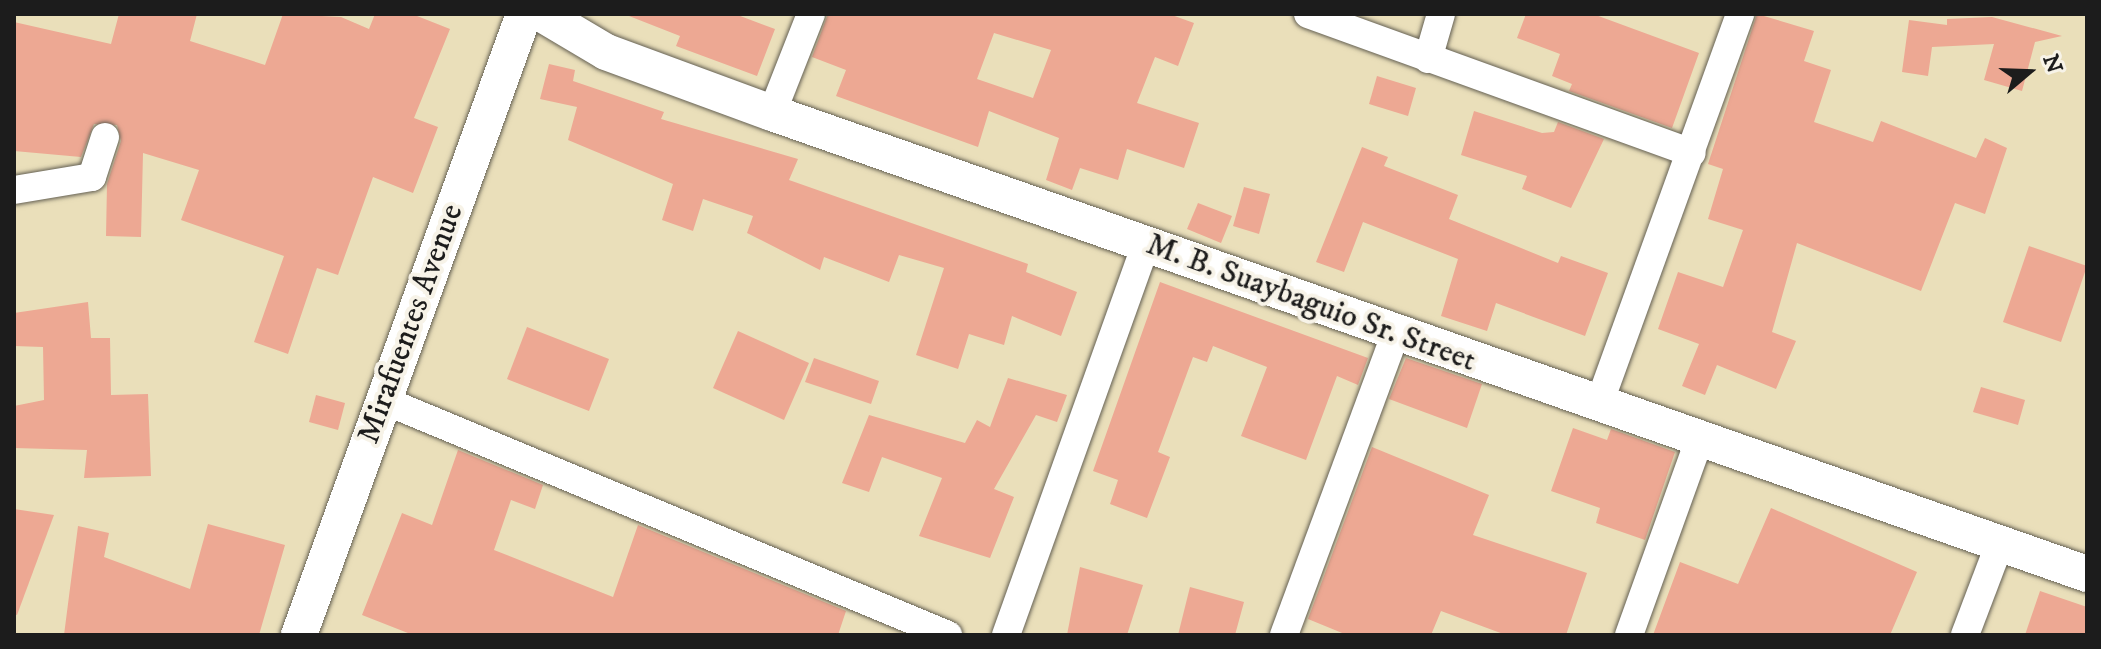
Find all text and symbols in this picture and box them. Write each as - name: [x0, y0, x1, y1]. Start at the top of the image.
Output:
- north arrow: [1989, 32, 2069, 112]
- text: N: [2036, 51, 2068, 77]
- street label: Mirafuentes Avenue: [350, 199, 472, 449]
- street label: M. B. Suaybaguio Sr. Street: [1141, 225, 1481, 381]

